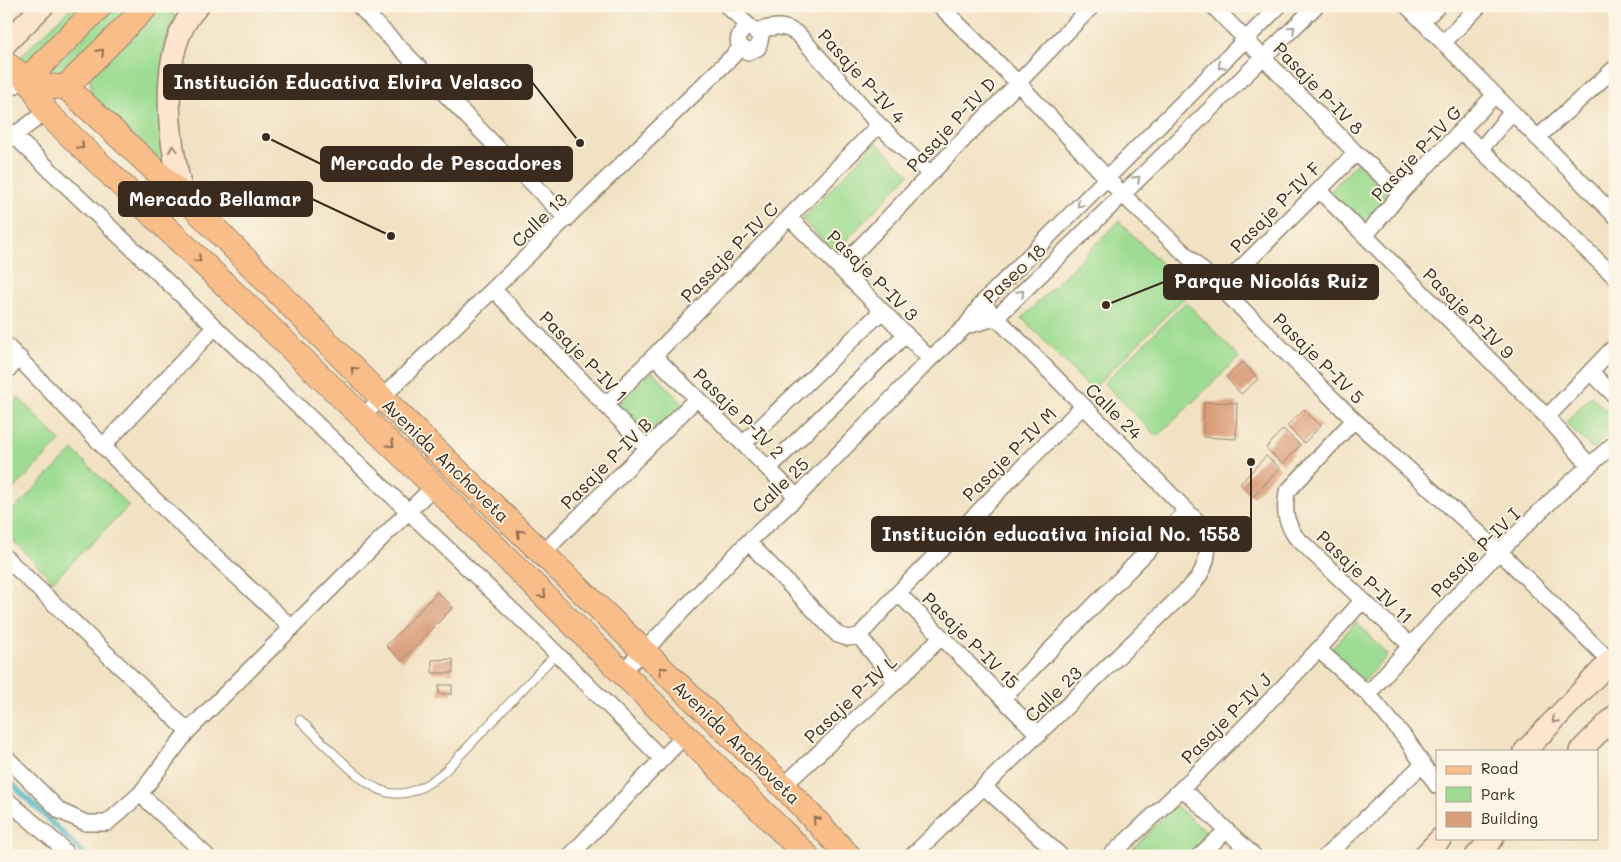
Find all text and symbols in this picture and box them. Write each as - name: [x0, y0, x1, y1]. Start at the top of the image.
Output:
- street label: Pasaje P-IV 4: [813, 24, 911, 129]
- one-way arrow: [1286, 26, 1295, 35]
- street label: Pasaje P-IV 8: [1269, 37, 1369, 140]
- one-way arrow: [95, 49, 104, 58]
- one-way arrow: [1217, 60, 1226, 69]
- callout: Institución Educativa Elvira Velasco: [164, 65, 532, 99]
- text: Institución Educativa Elvira Velasco: [174, 69, 522, 94]
- street label: Pasaje P-IV D: [901, 71, 1001, 177]
- street label: Pasaje P-IV G: [1366, 100, 1466, 206]
- one-way arrow: [75, 140, 84, 149]
- one-way arrow: [168, 145, 179, 153]
- callout: Mercado de Pescadores: [321, 147, 572, 181]
- text: Mercado de Pescadores: [330, 150, 562, 175]
- street label: Pasaje P-IV F: [1224, 156, 1326, 258]
- one-way arrow: [1131, 176, 1140, 185]
- callout: Mercado Bellamar: [119, 182, 312, 216]
- text: Mercado Bellamar: [129, 186, 301, 211]
- street label: Calle 13: [506, 188, 572, 252]
- street label: Passaje P-IV C: [675, 197, 783, 307]
- one-way arrow: [1076, 198, 1085, 207]
- street label: Pasaje P-IV 3: [822, 224, 924, 326]
- street label: Paseo 18: [977, 238, 1051, 308]
- one-way arrow: [192, 253, 201, 262]
- street label: Pasaje P-IV 9: [1418, 262, 1520, 364]
- callout: Parque Nicolás Ruiz: [1164, 265, 1378, 299]
- text: Parque Nicolás Ruiz: [1174, 268, 1368, 293]
- one-way arrow: [1016, 290, 1025, 299]
- street label: Pasaje P-IV 1: [535, 306, 633, 406]
- street label: Pasaje P-IV 5: [1268, 307, 1370, 409]
- street label: Pasaje P-IV 2: [688, 362, 790, 464]
- one-way arrow: [351, 367, 360, 376]
- street label: Calle 24: [1081, 378, 1148, 445]
- street label: Avenida Anchoveta: [377, 393, 515, 527]
- street label: Pasaje P-IV M: [957, 402, 1061, 506]
- street label: Pasaje P-IV B: [555, 412, 657, 514]
- one-way arrow: [385, 438, 394, 447]
- street label: Calle 25: [746, 452, 814, 518]
- street label: Pasaje P-IV I: [1425, 502, 1525, 602]
- callout: Institución educativa inicial No. 1558: [872, 517, 1251, 551]
- text: Institución educativa inicial No. 1558: [882, 521, 1240, 546]
- street label: Pasaje P-IV 11: [1312, 525, 1418, 629]
- one-way arrow: [517, 529, 526, 538]
- street label: Pasaje P-IV 15: [917, 586, 1025, 694]
- one-way arrow: [538, 590, 547, 599]
- street label: Pasaje P-IV L: [799, 649, 902, 748]
- street label: Calle 23: [1019, 661, 1087, 727]
- one-way arrow: [659, 666, 668, 675]
- street label: Pasaje P-IV J: [1176, 667, 1277, 768]
- street label: Avenida Anchoveta: [668, 675, 806, 809]
- one-way arrow: [1552, 714, 1561, 723]
- legend: [1436, 750, 1598, 840]
- text: Road: [1481, 758, 1518, 778]
- text: Park: [1481, 784, 1515, 804]
- text: Building: [1481, 808, 1538, 828]
- one-way arrow: [813, 817, 822, 826]

